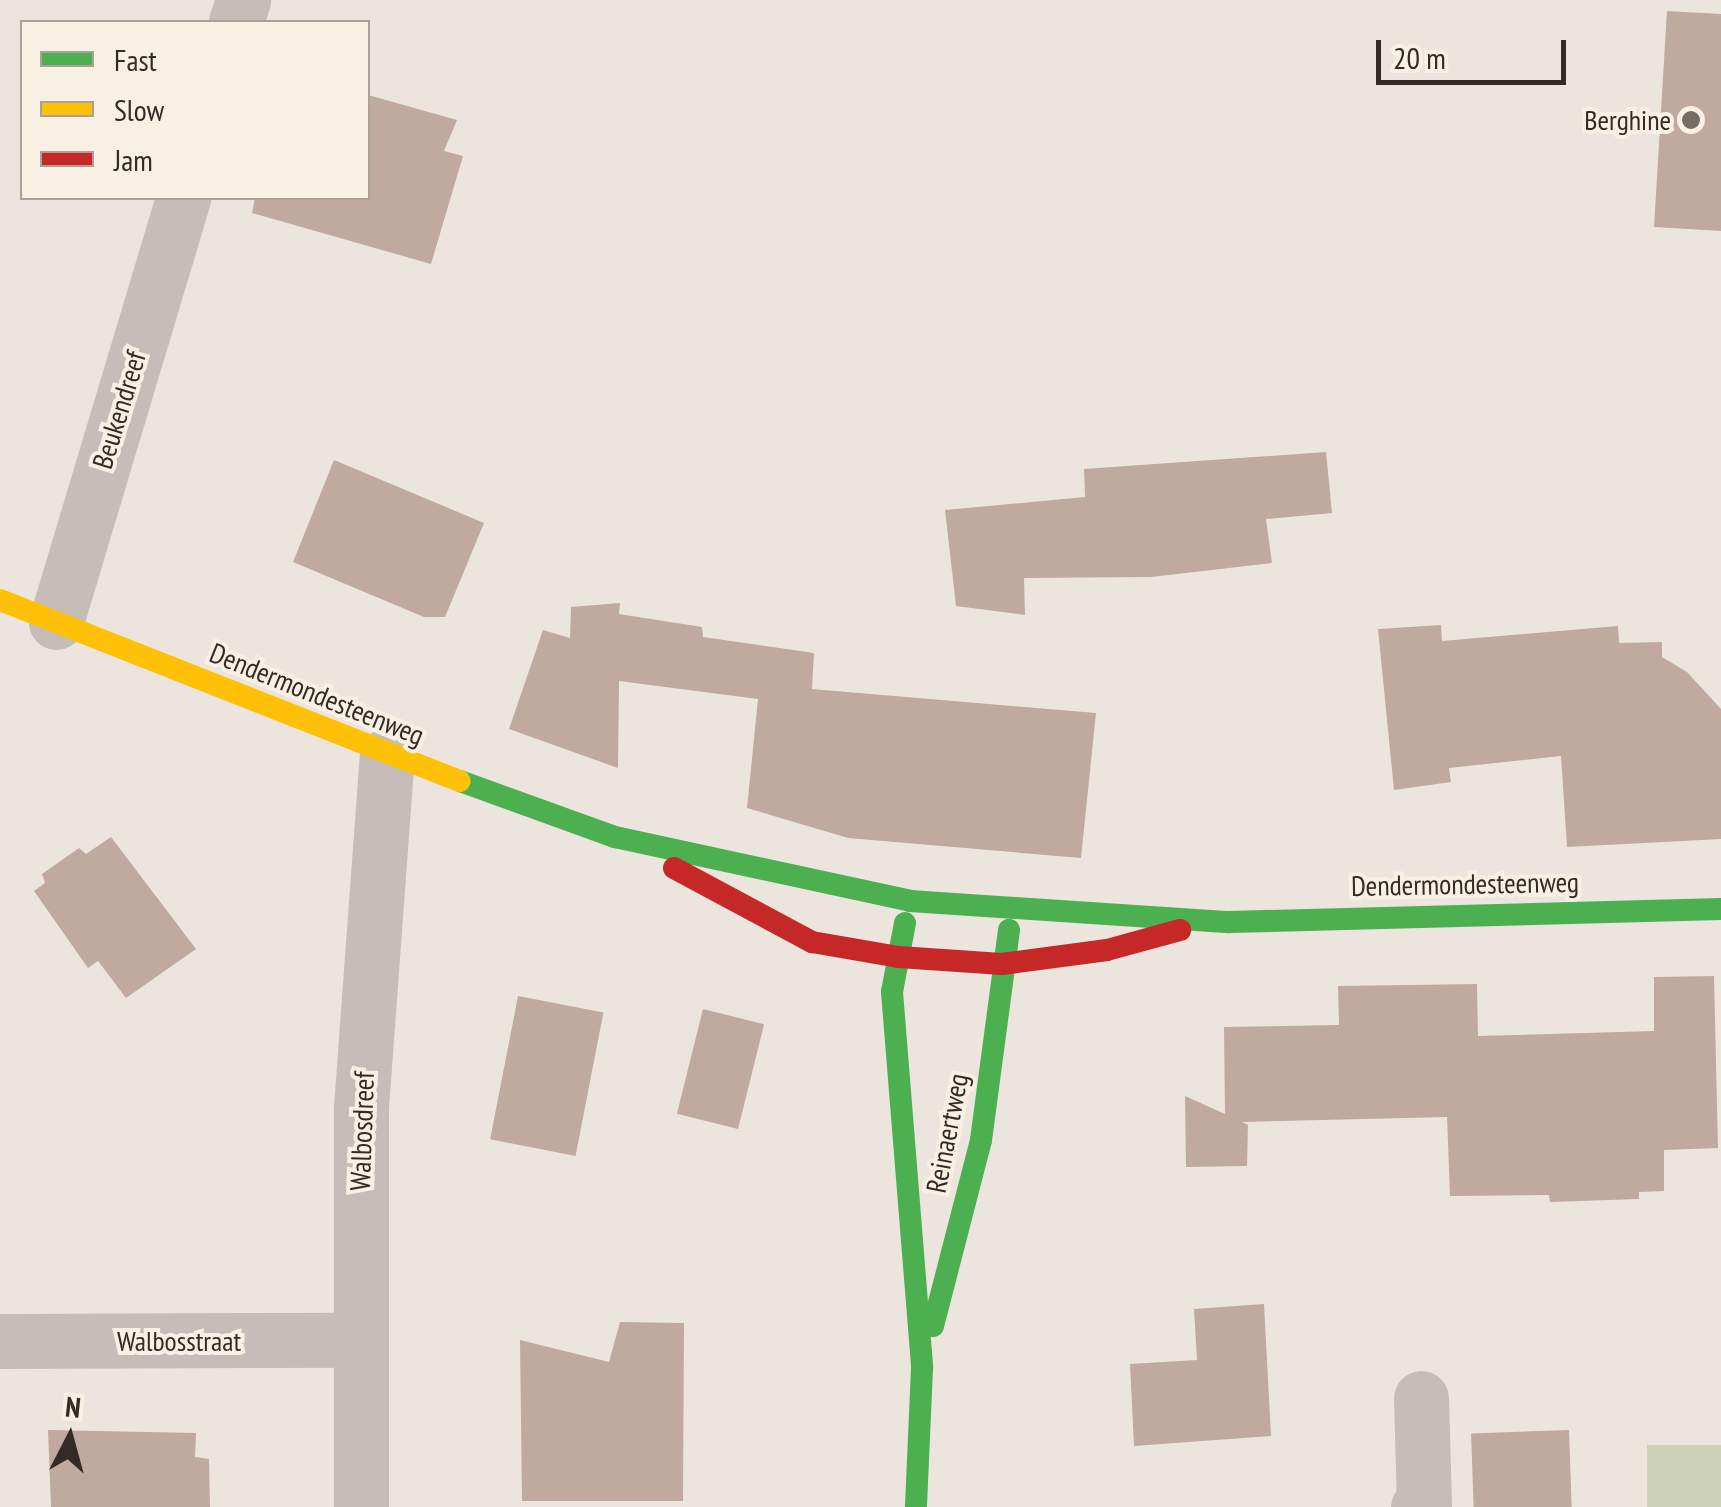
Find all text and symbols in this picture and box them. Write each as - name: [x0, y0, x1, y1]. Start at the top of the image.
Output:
- legend: [20, 20, 370, 200]
- scale bar: [1381, 20, 1571, 82]
- text: 20 m: [1393, 38, 1446, 77]
- text: Fast: [114, 40, 157, 79]
- text: Slow: [114, 90, 164, 129]
- place label: Berghine: [1584, 103, 1671, 137]
- marker: Berghine: [1680, 109, 1702, 131]
- text: Jam: [114, 140, 153, 179]
- street label: Beukendreef: [85, 347, 153, 473]
- street label: Dendermondesteenweg: [205, 636, 429, 752]
- street label: Dendermondesteenweg: [1351, 865, 1579, 903]
- street label: Walbosdreef: [343, 1071, 381, 1191]
- street label: Reinaertweg: [919, 1071, 975, 1195]
- street label: Walbosstraat: [117, 1324, 241, 1358]
- north arrow: [20, 1387, 120, 1487]
- text: N: [64, 1387, 83, 1426]

